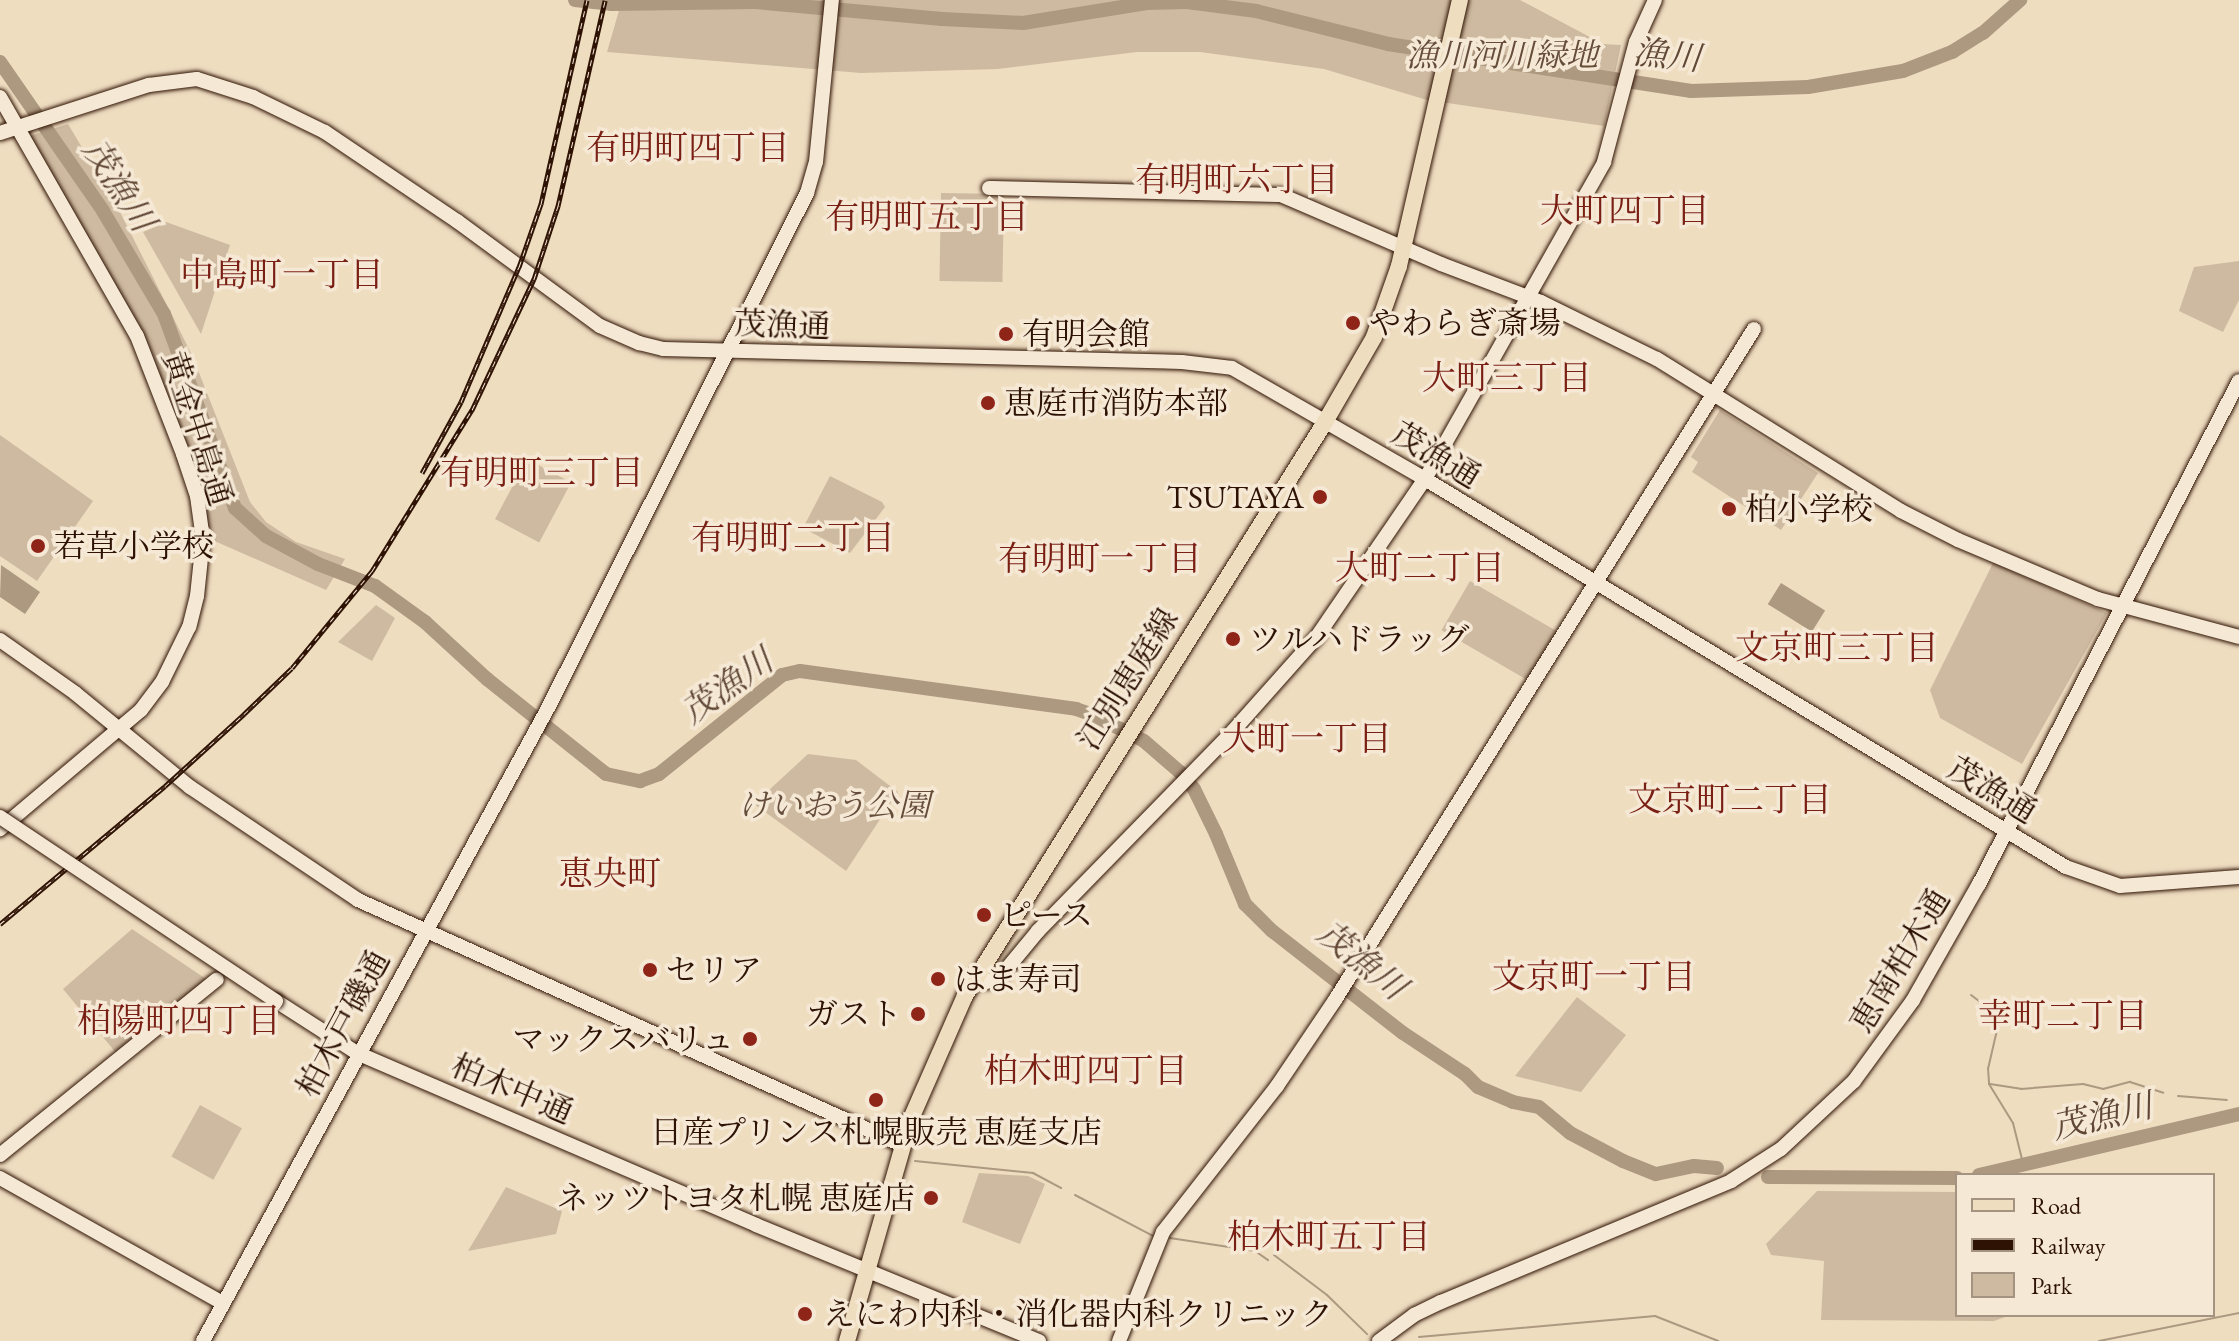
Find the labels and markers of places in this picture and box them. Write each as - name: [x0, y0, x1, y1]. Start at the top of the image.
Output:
- place label: やわらぎ斎場: [1369, 304, 1561, 342]
- marker: やわらぎ斎場: [1344, 314, 1362, 332]
- place label: 有明会館: [1022, 315, 1150, 353]
- marker: 有明会館: [997, 325, 1015, 343]
- place label: 恵庭市消防本部: [1004, 384, 1228, 422]
- marker: 恵庭市消防本部: [979, 394, 997, 412]
- place label: TSUTAYA: [1167, 478, 1304, 516]
- marker: TSUTAYA: [1311, 488, 1329, 506]
- place label: 柏小学校: [1745, 490, 1873, 528]
- marker: 柏小学校: [1720, 500, 1738, 518]
- place label: 若草小学校: [54, 527, 214, 565]
- marker: 若草小学校: [29, 537, 47, 555]
- place label: ツルハドラッグ: [1249, 620, 1473, 658]
- marker: ツルハドラッグ: [1224, 630, 1242, 648]
- place label: ピース: [1000, 896, 1095, 934]
- marker: ピース: [975, 906, 993, 924]
- place label: セリア: [666, 951, 762, 989]
- place label: はま寿司: [954, 960, 1082, 998]
- marker: セリア: [641, 961, 659, 979]
- marker: はま寿司: [929, 970, 947, 988]
- place label: ガスト: [806, 995, 902, 1033]
- marker: ガスト: [909, 1005, 927, 1023]
- place label: マックスバリュ: [510, 1020, 734, 1058]
- marker: マックスバリュ: [741, 1030, 759, 1048]
- marker: 日産プリンス札幌販売 恵庭支店: [867, 1091, 885, 1109]
- place label: 日産プリンス札幌販売 恵庭支店: [649, 1113, 1103, 1151]
- place label: ネッツトヨタ札幌 恵庭店: [557, 1179, 915, 1217]
- marker: ネッツトヨタ札幌 恵庭店: [922, 1189, 940, 1207]
- place label: えにわ内科・消化器内科クリニック: [823, 1295, 1335, 1333]
- marker: えにわ内科・消化器内科クリニック: [794, 1303, 816, 1325]

